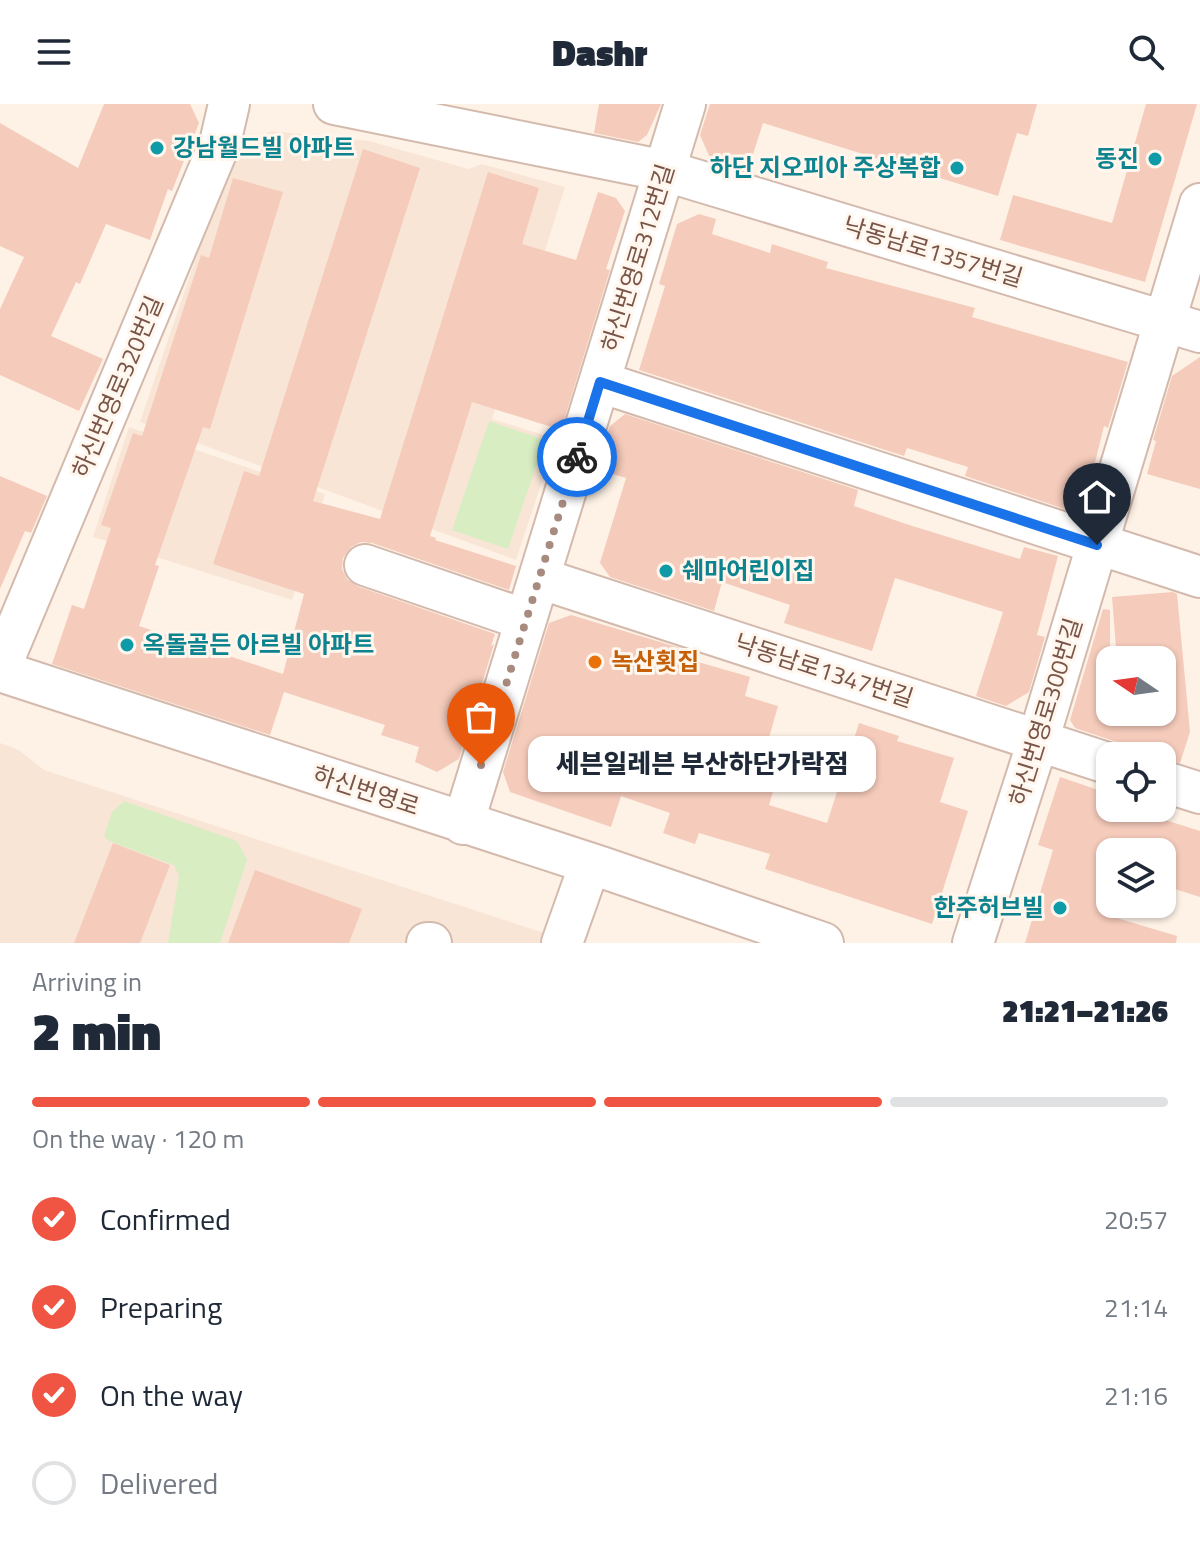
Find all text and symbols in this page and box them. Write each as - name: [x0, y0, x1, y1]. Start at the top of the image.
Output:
- text: Dashr: [552, 25, 648, 80]
- icon: menu: [32, 30, 76, 74]
- icon: search: [1124, 30, 1168, 74]
- place label: 강남월드빌 아파트: [173, 129, 355, 165]
- marker: 강남월드빌 아파트: [148, 139, 166, 157]
- place label: 동진: [1095, 140, 1139, 176]
- place label: 하단 지오피아 주상복합: [710, 149, 941, 185]
- marker: 동진: [1146, 150, 1164, 168]
- street label: 하신번영로312번길: [591, 159, 683, 356]
- marker: 하단 지오피아 주상복합: [948, 159, 966, 177]
- street label: 낙동남로1357번길: [839, 207, 1028, 295]
- street label: 하신번영로320번길: [62, 290, 172, 483]
- courier: [537, 417, 617, 497]
- icon: bike: [555, 435, 599, 479]
- pin: [1063, 463, 1131, 545]
- icon: home: [1075, 475, 1119, 519]
- place label: 쉐마어린이집: [682, 552, 814, 588]
- marker: 쉐마어린이집: [657, 562, 675, 580]
- street label: 하신번영로300번길: [999, 613, 1091, 810]
- street label: 낙동남로1347번길: [730, 624, 918, 716]
- place label: 옥돌골든 아르빌 아파트: [143, 626, 374, 662]
- marker: 옥돌골든 아르빌 아파트: [118, 636, 136, 654]
- place label: 녹산횟집: [611, 643, 699, 679]
- north arrow: [1096, 646, 1176, 726]
- map controls: [1096, 646, 1176, 918]
- marker: 녹산횟집: [586, 653, 604, 671]
- pin: [447, 683, 515, 765]
- icon: bag: [459, 695, 503, 739]
- callout: 세븐일레븐 부산하단가락점: [529, 737, 877, 793]
- button: locate: [1096, 742, 1176, 822]
- text: 세븐일레븐 부산하단가락점: [556, 744, 848, 783]
- street label: 하신번영로: [308, 756, 424, 824]
- button: layers: [1096, 838, 1176, 918]
- place label: 한주허브빌: [934, 889, 1044, 925]
- marker: 한주허브빌: [1051, 899, 1069, 917]
- text: Arriving in: [32, 962, 142, 1001]
- text: 21:21–21:26: [1002, 988, 1168, 1034]
- text: 2 min: [32, 991, 161, 1070]
- text: On the way · 120 m: [32, 1119, 244, 1158]
- text: Confirmed: [100, 1196, 231, 1242]
- icon: check: [32, 1197, 76, 1241]
- text: 20:57: [1104, 1200, 1168, 1239]
- text: Preparing: [100, 1284, 222, 1330]
- icon: check: [32, 1285, 76, 1329]
- text: 21:14: [1104, 1288, 1168, 1327]
- text: On the way: [100, 1372, 243, 1418]
- icon: check: [32, 1373, 76, 1417]
- text: 21:16: [1104, 1376, 1168, 1415]
- text: Delivered: [100, 1460, 218, 1506]

